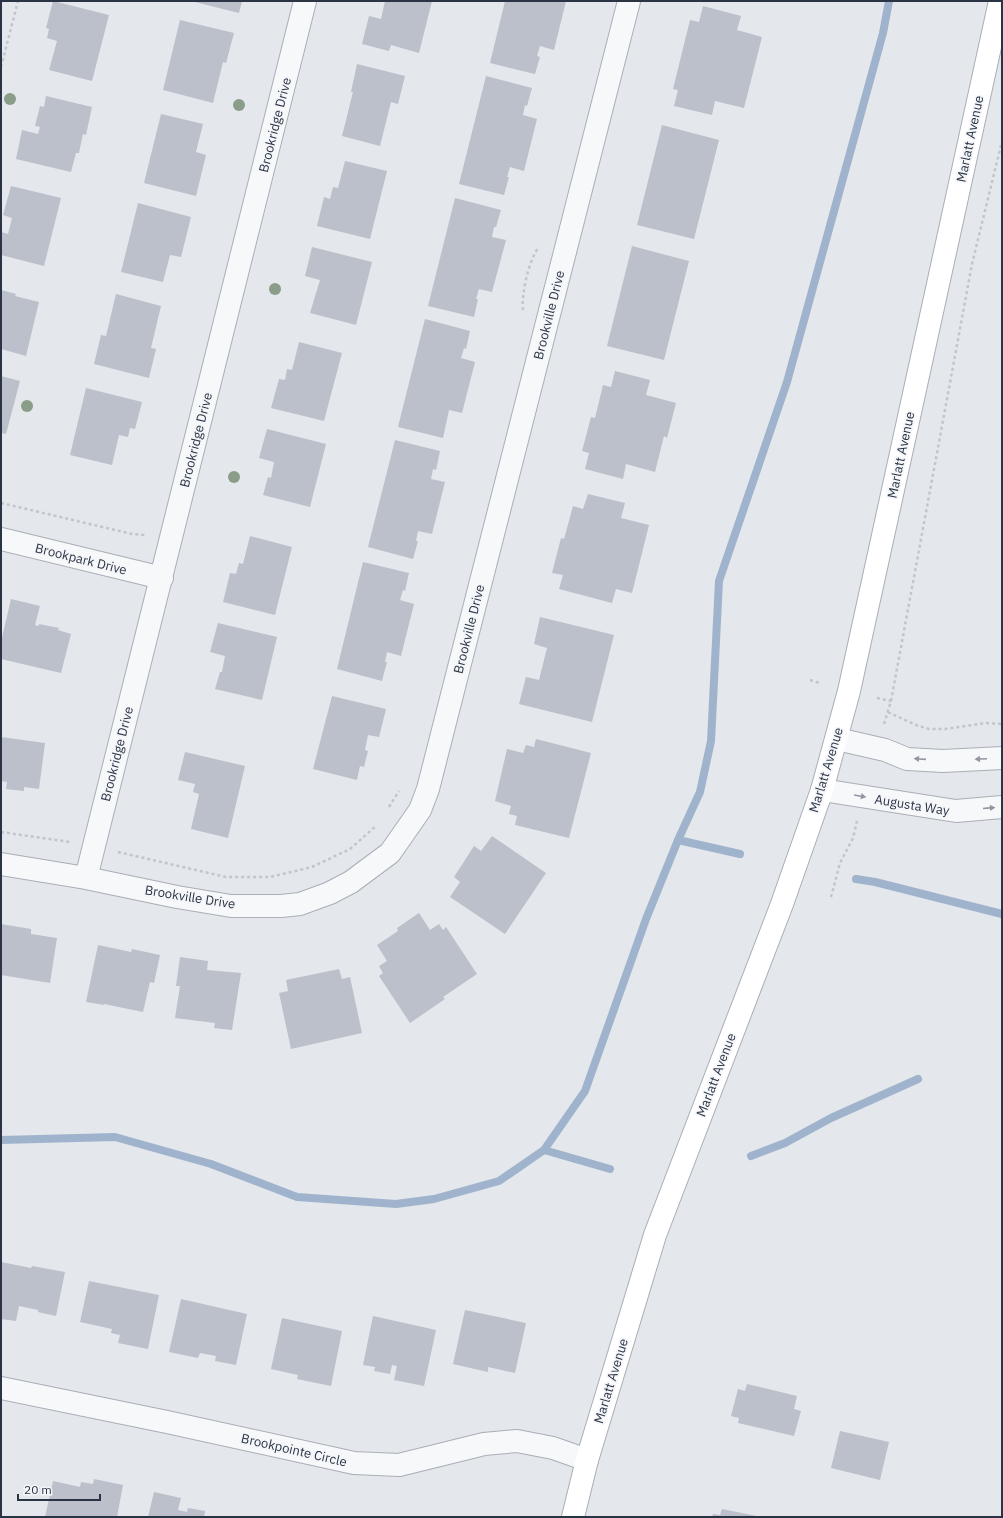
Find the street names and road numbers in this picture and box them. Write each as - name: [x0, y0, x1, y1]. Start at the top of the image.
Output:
- street label: Brookridge Drive: [255, 76, 295, 174]
- street label: Marlatt Avenue: [953, 94, 987, 184]
- street label: Brookville Drive: [530, 269, 568, 361]
- street label: Brookridge Drive: [176, 391, 216, 489]
- street label: Marlatt Avenue: [884, 410, 918, 500]
- street label: Brookpark Drive: [33, 539, 129, 579]
- street label: Brookville Drive: [450, 583, 488, 675]
- street label: Brookridge Drive: [97, 705, 137, 803]
- street label: Marlatt Avenue: [805, 725, 847, 815]
- street label: Augusta Way: [873, 791, 951, 819]
- street label: Brookville Drive: [144, 881, 236, 913]
- street label: Marlatt Avenue: [692, 1031, 740, 1119]
- street label: Marlatt Avenue: [590, 1336, 632, 1426]
- street label: Brookpointe Circle: [239, 1430, 349, 1470]

